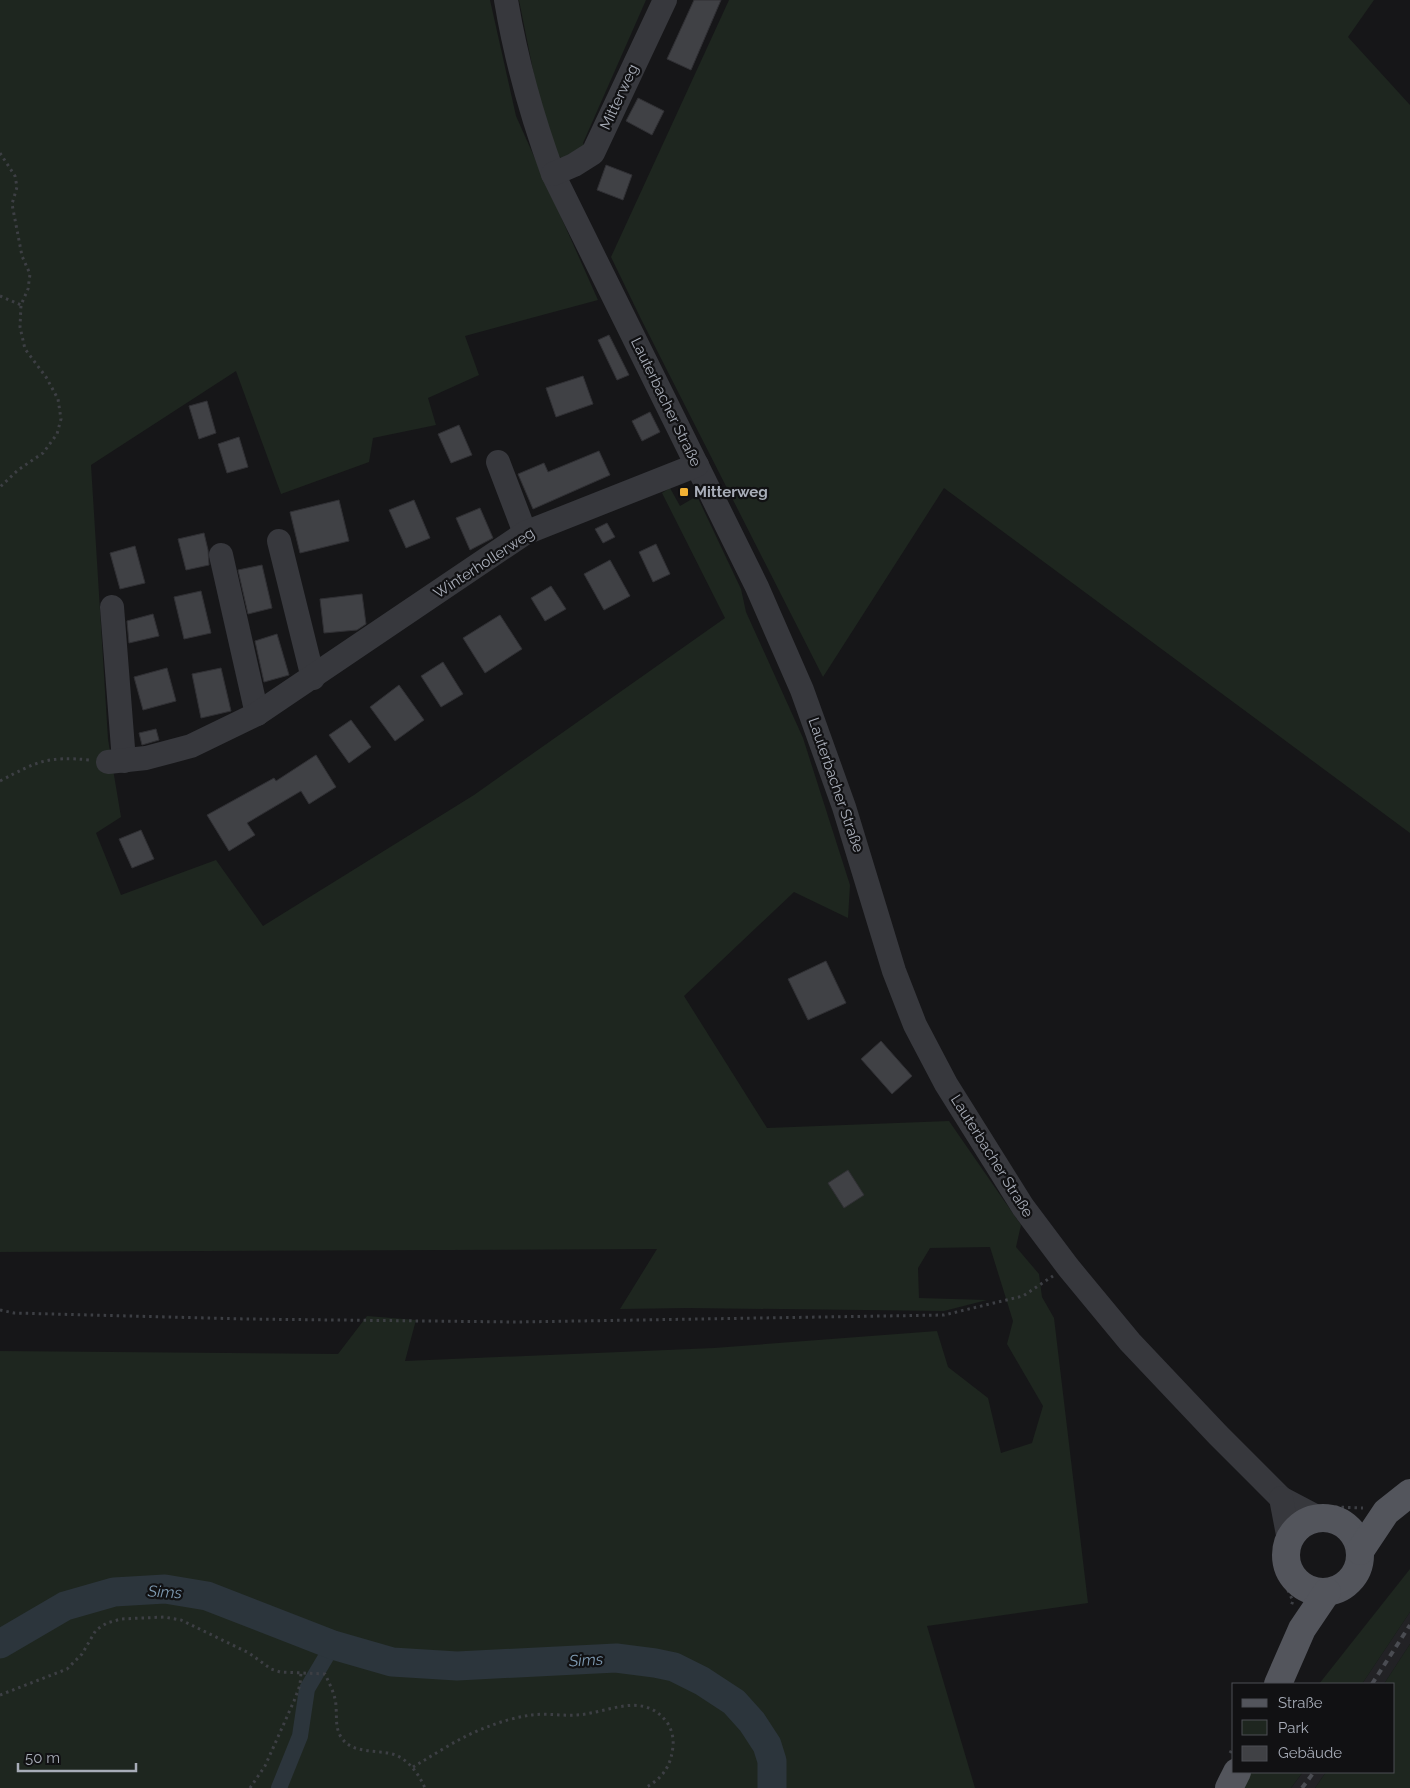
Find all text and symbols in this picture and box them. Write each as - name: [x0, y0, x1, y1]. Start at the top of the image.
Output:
- street label: Mitterweg: [596, 61, 642, 133]
- street label: Lauterbacher Straße: [627, 335, 705, 470]
- place label: Mitterweg: [694, 483, 768, 501]
- marker: Mitterweg: [678, 486, 690, 498]
- street label: Winterhollerweg: [430, 524, 538, 602]
- street label: Lauterbacher Straße: [804, 715, 868, 855]
- street label: Lauterbacher Straße: [947, 1091, 1037, 1221]
- water label: Sims: [146, 1582, 183, 1602]
- water label: Sims: [567, 1650, 604, 1670]
- legend: [1232, 1683, 1395, 1773]
- text: Straße: [1278, 1694, 1323, 1712]
- text: Park: [1278, 1719, 1309, 1737]
- scale bar: [18, 1740, 135, 1772]
- text: Gebäude: [1278, 1744, 1342, 1762]
- text: 50 m: [25, 1749, 60, 1767]

